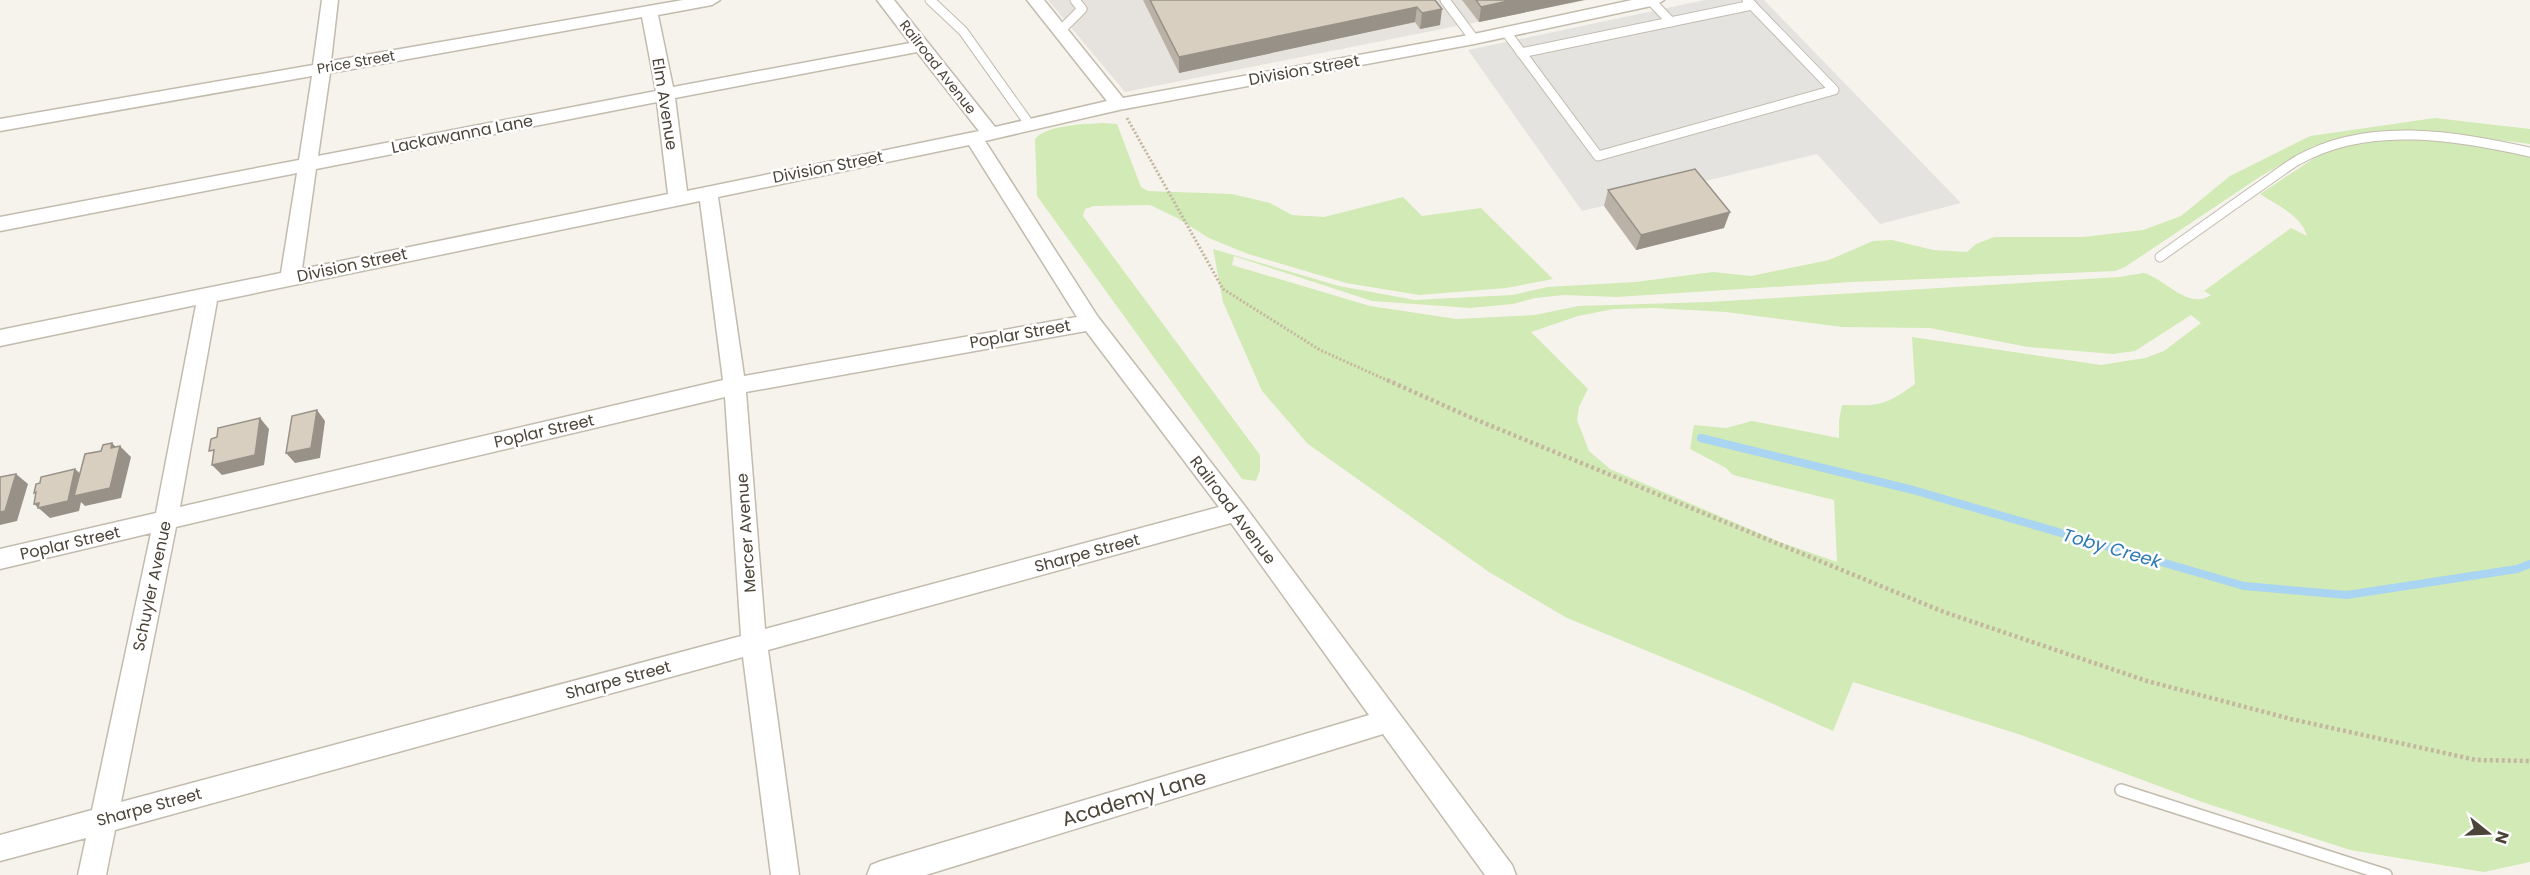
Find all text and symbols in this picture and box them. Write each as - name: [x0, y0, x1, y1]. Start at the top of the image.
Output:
- street label: Railroad Avenue: [895, 16, 981, 118]
- street label: Price Street: [316, 45, 396, 79]
- street label: Division Street: [1247, 49, 1361, 91]
- street label: Elm Avenue: [646, 56, 684, 152]
- street label: Lackawanna Lane: [389, 109, 535, 159]
- street label: Division Street: [771, 145, 885, 189]
- street label: Division Street: [295, 242, 409, 288]
- street label: Poplar Street: [968, 314, 1072, 354]
- street label: Poplar Street: [492, 408, 597, 454]
- street label: Railroad Avenue: [1185, 451, 1282, 569]
- street label: Mercer Avenue: [730, 472, 762, 593]
- street label: Schuyler Avenue: [127, 519, 177, 653]
- street label: Poplar Street: [18, 520, 123, 566]
- water label: Toby Creek: [2060, 522, 2165, 574]
- street label: Sharpe Street: [1032, 528, 1142, 578]
- street label: Sharpe Street: [563, 655, 673, 705]
- street label: Academy Lane: [1058, 763, 1210, 833]
- street label: Sharpe Street: [94, 782, 204, 832]
- north arrow: [2458, 803, 2518, 863]
- text: N: [2489, 828, 2515, 847]

